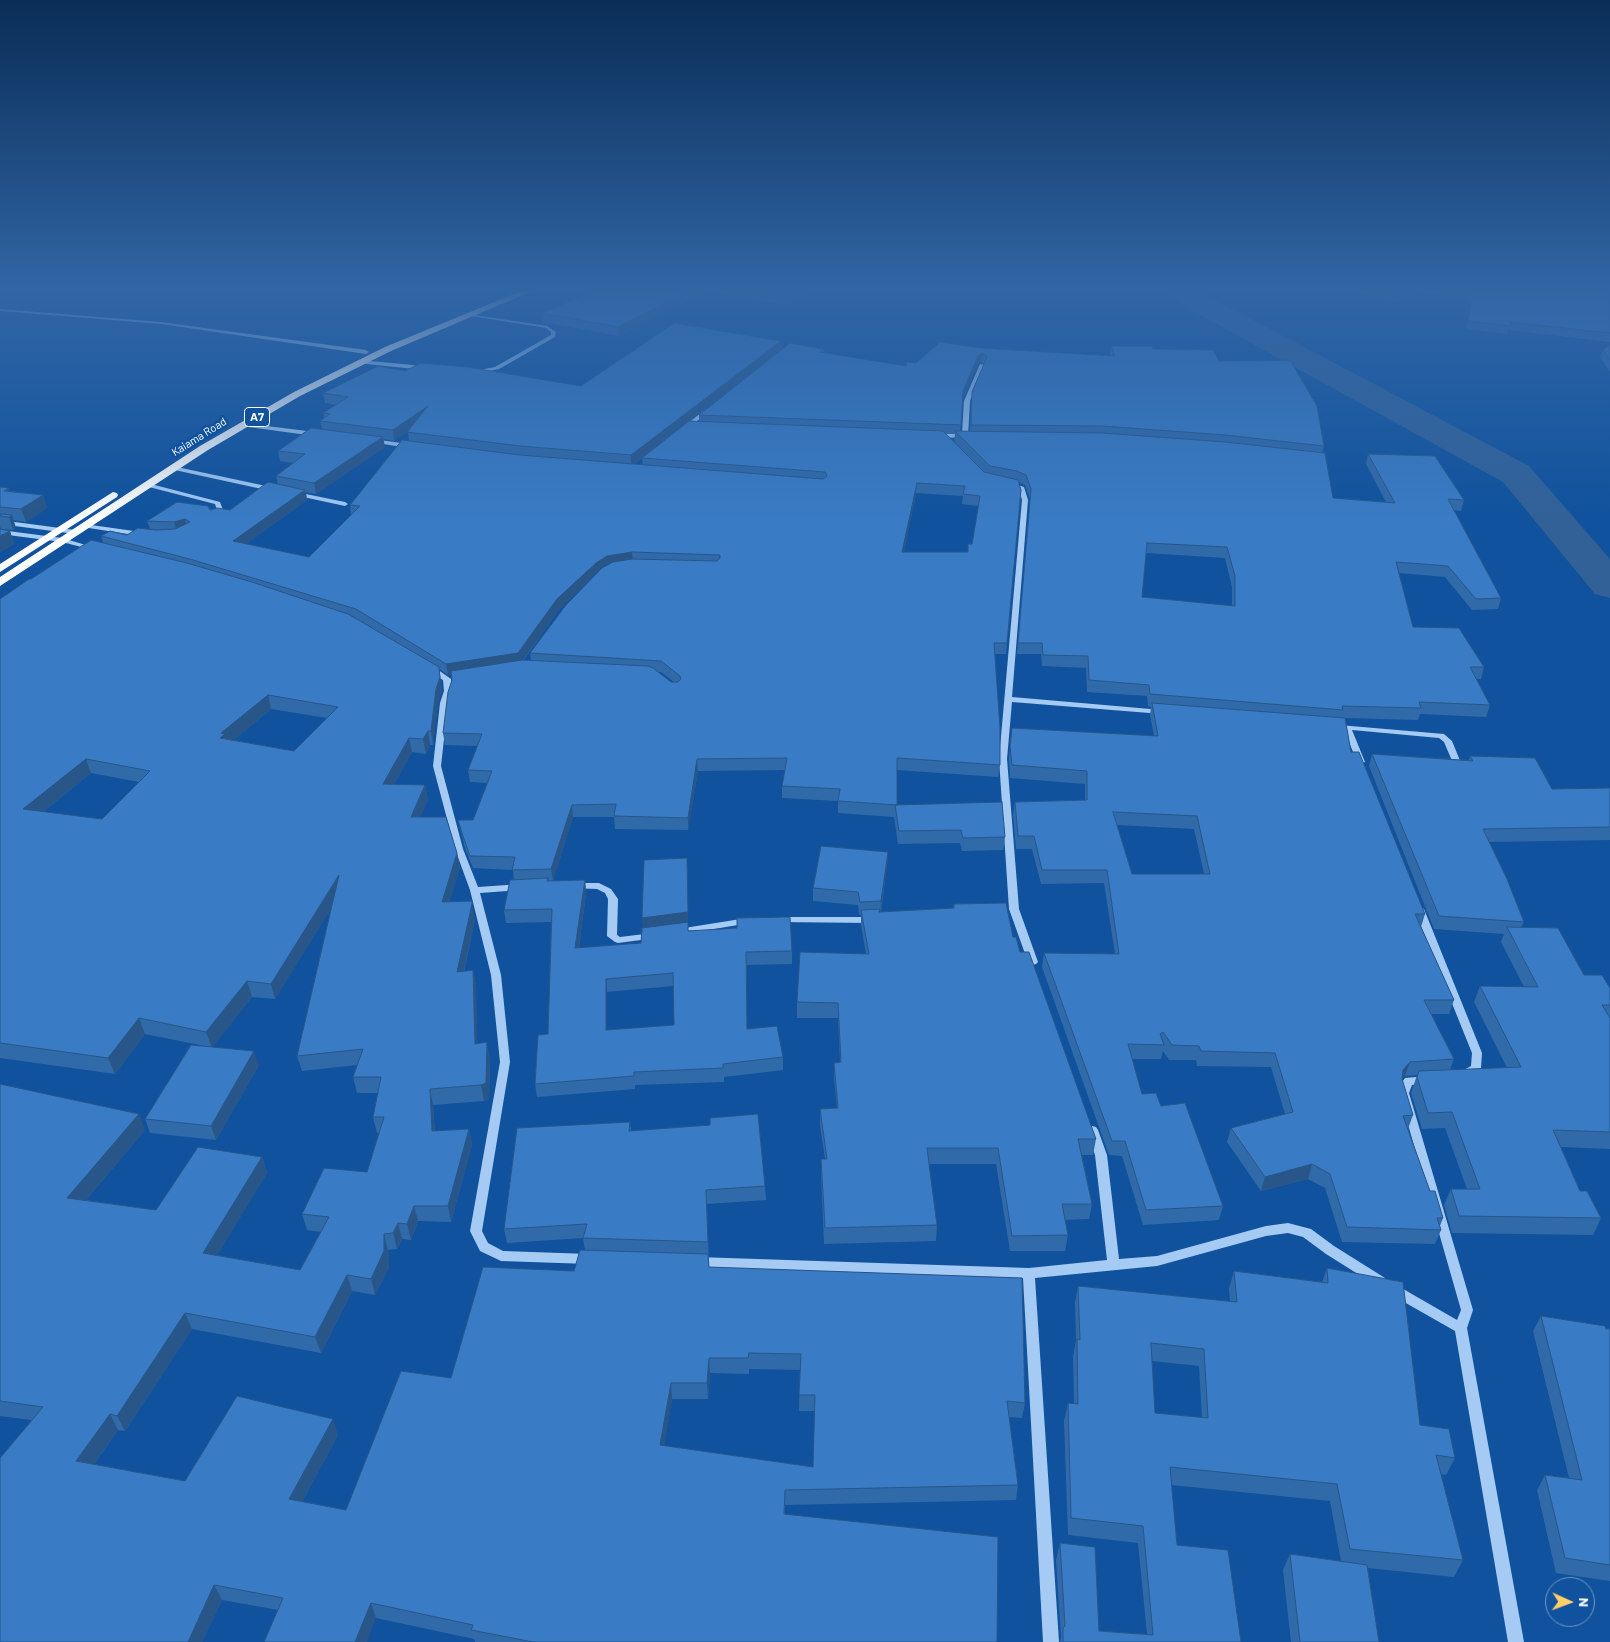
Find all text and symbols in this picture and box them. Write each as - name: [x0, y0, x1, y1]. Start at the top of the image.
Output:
- road number: A7: [244, 408, 270, 427]
- street label: Kaiama Road: [169, 415, 229, 459]
- north arrow: [1545, 1577, 1595, 1627]
- text: N: [1576, 1598, 1593, 1607]

